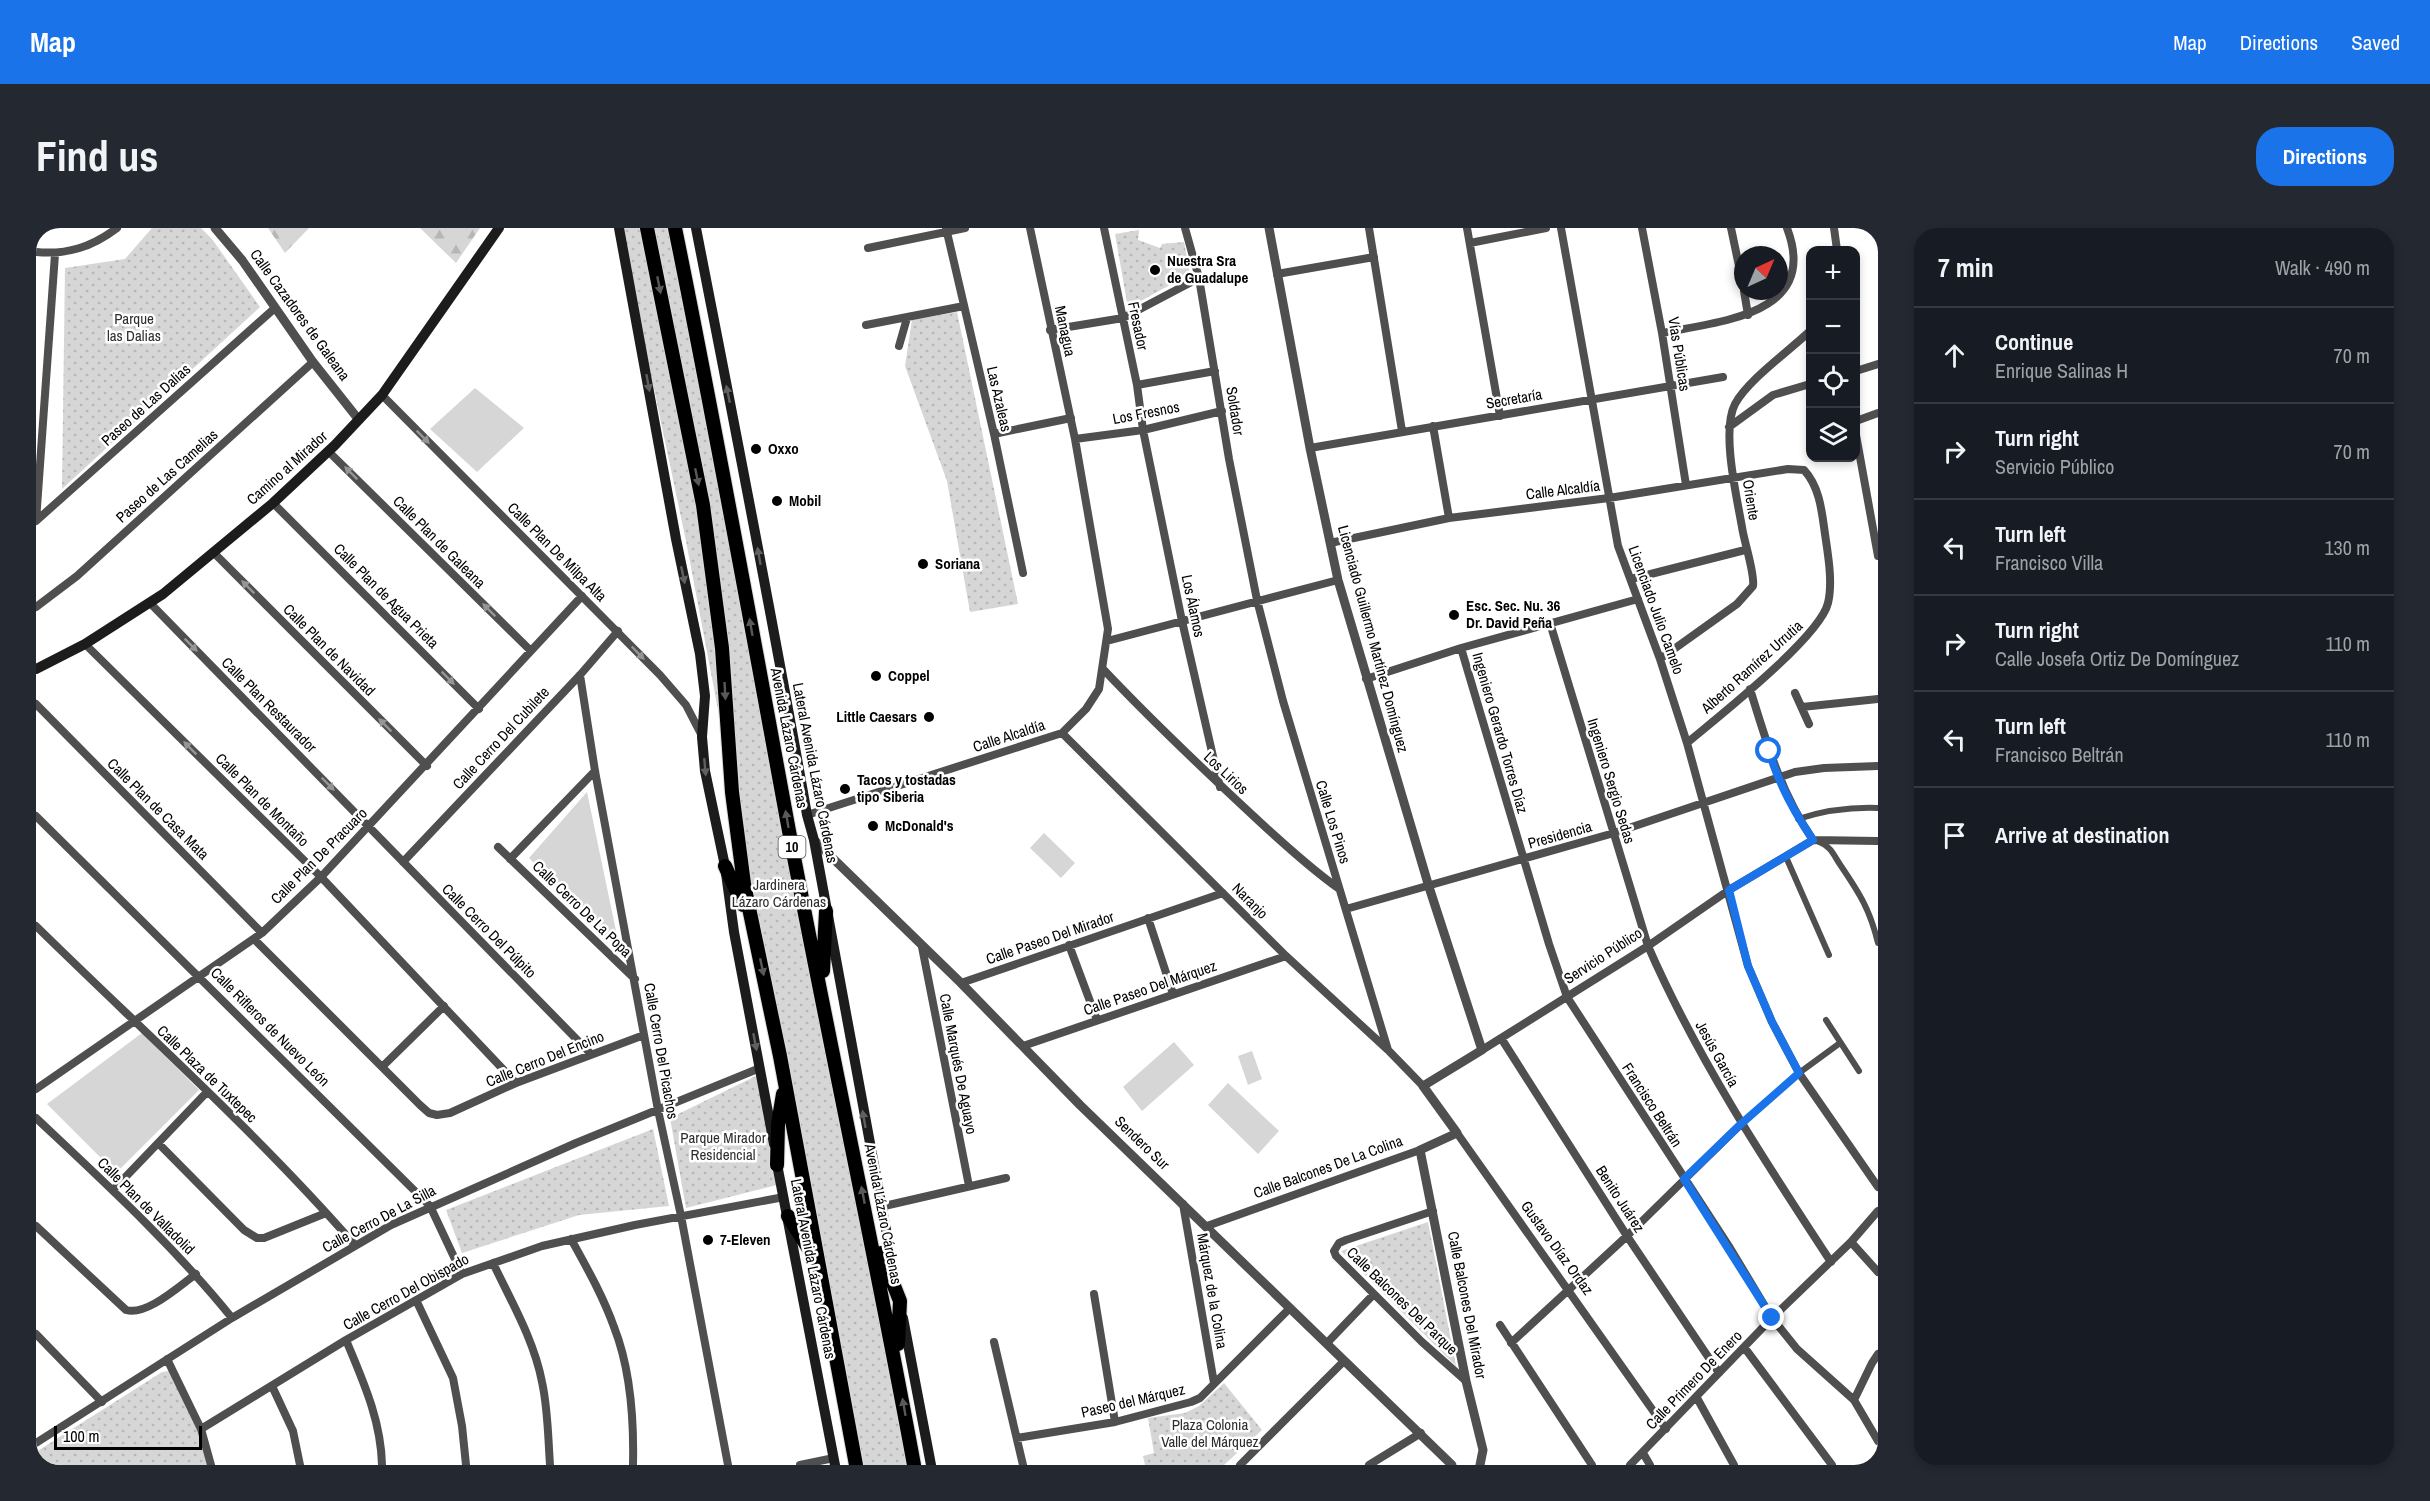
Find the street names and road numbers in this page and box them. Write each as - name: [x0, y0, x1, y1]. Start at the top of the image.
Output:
- street label: Calle Cazadores de Galeana: [245, 245, 355, 385]
- street label: Fresador: [1123, 300, 1154, 352]
- street label: Managua: [1050, 304, 1081, 358]
- street label: Vías Públicas: [1663, 315, 1696, 393]
- street label: Paseo de Las Dalias: [96, 359, 195, 450]
- street label: Las Azaleas: [982, 364, 1017, 434]
- street label: Secretaría: [1484, 383, 1544, 414]
- street label: Soldador: [1221, 385, 1250, 437]
- street label: Los Fresnos: [1111, 396, 1181, 429]
- street label: Paseo de Las Camelias: [111, 424, 222, 527]
- street label: Camino al Mirador: [242, 426, 332, 510]
- street label: Calle Alcaldía: [1525, 475, 1601, 504]
- street label: Oriente: [1738, 478, 1765, 522]
- street label: Calle Plan de Galeana: [388, 491, 490, 593]
- street label: Calle Plan De Milpa Alta: [503, 497, 612, 606]
- street label: Licenciado Guillermo Martínez Domínguez: [1333, 523, 1414, 755]
- street label: Calle Plan de Agua Prieta: [329, 538, 444, 653]
- street label: Licenciado Julio Camelo: [1623, 543, 1690, 677]
- street label: Los Álamos: [1177, 573, 1210, 639]
- street label: Calle Plan de Navidad: [279, 599, 380, 700]
- street label: Alberto Ramírez Urrutia: [1696, 615, 1807, 719]
- street label: Ingeniero Gerardo Torres Díaz: [1467, 650, 1534, 816]
- street label: Calle Plan Restaurador: [217, 652, 322, 757]
- street label: Avenida Lázaro Cárdenas: [765, 665, 813, 810]
- street label: Lateral Avenida Lázaro Cárdenas: [788, 681, 843, 865]
- street label: Calle Cerro Del Cubilete: [448, 682, 554, 794]
- street label: Calle Alcaldía: [970, 714, 1048, 757]
- street label: Ingeniero Sergio Sedas: [1582, 716, 1641, 846]
- street label: Los Lirios: [1199, 747, 1253, 799]
- street label: Calle Plan de Montaño: [211, 748, 314, 851]
- street label: Calle Plan de Casa Mata: [103, 753, 214, 864]
- street label: Calle Los Pinos: [1311, 778, 1356, 866]
- street label: Calle Plan De Pracuaro: [266, 803, 372, 909]
- street label: Presidencia: [1525, 815, 1594, 854]
- road number: 10: [778, 836, 806, 858]
- street label: Calle Cerro De La Popa: [528, 856, 637, 962]
- street label: Naranjo: [1228, 878, 1273, 923]
- street label: Calle Cerro Del Púlpito: [437, 879, 541, 983]
- street label: Calle Paseo Del Mirador: [983, 906, 1117, 969]
- street label: Servicio Público: [1559, 922, 1646, 989]
- street label: Calle Paseo Del Márquez: [1080, 955, 1219, 1020]
- street label: Calle Rifleros de Nuevo León: [206, 962, 335, 1091]
- street label: Calle Cerro Del Picachos: [639, 981, 684, 1121]
- street label: Calle Marqués De Aguayo: [935, 992, 982, 1136]
- street label: Jesús García: [1691, 1017, 1744, 1091]
- street label: Calle Plaza de Tuxtepec: [153, 1020, 262, 1127]
- street label: Calle Cerro Del Encino: [483, 1025, 607, 1092]
- street label: Francisco Beltrán: [1617, 1059, 1687, 1151]
- street label: Sendero Sur: [1110, 1111, 1174, 1174]
- street label: Calle Balcones De La Colina: [1250, 1130, 1405, 1203]
- street label: Avenida Lázaro Cárdenas: [859, 1141, 907, 1286]
- street label: Calle Plan de Valladolid: [93, 1152, 200, 1259]
- street label: Benito Juárez: [1591, 1161, 1650, 1236]
- street label: Lateral Avenida Lázaro Cárdenas: [786, 1177, 841, 1361]
- street label: Calle Cerro De La Silla: [318, 1180, 439, 1257]
- street label: Gustavo Díaz Ordaz: [1516, 1196, 1599, 1299]
- street label: Calle Balcones Del Mirador: [1443, 1229, 1492, 1380]
- street label: Márquez de la Colina: [1192, 1232, 1233, 1350]
- street label: Calle Balcones Del Parque: [1342, 1242, 1463, 1359]
- street label: Calle Cerro Del Obispado: [339, 1248, 473, 1335]
- street label: Calle Primero De Enero: [1641, 1325, 1747, 1434]
- street label: Paseo del Márquez: [1079, 1378, 1187, 1423]

